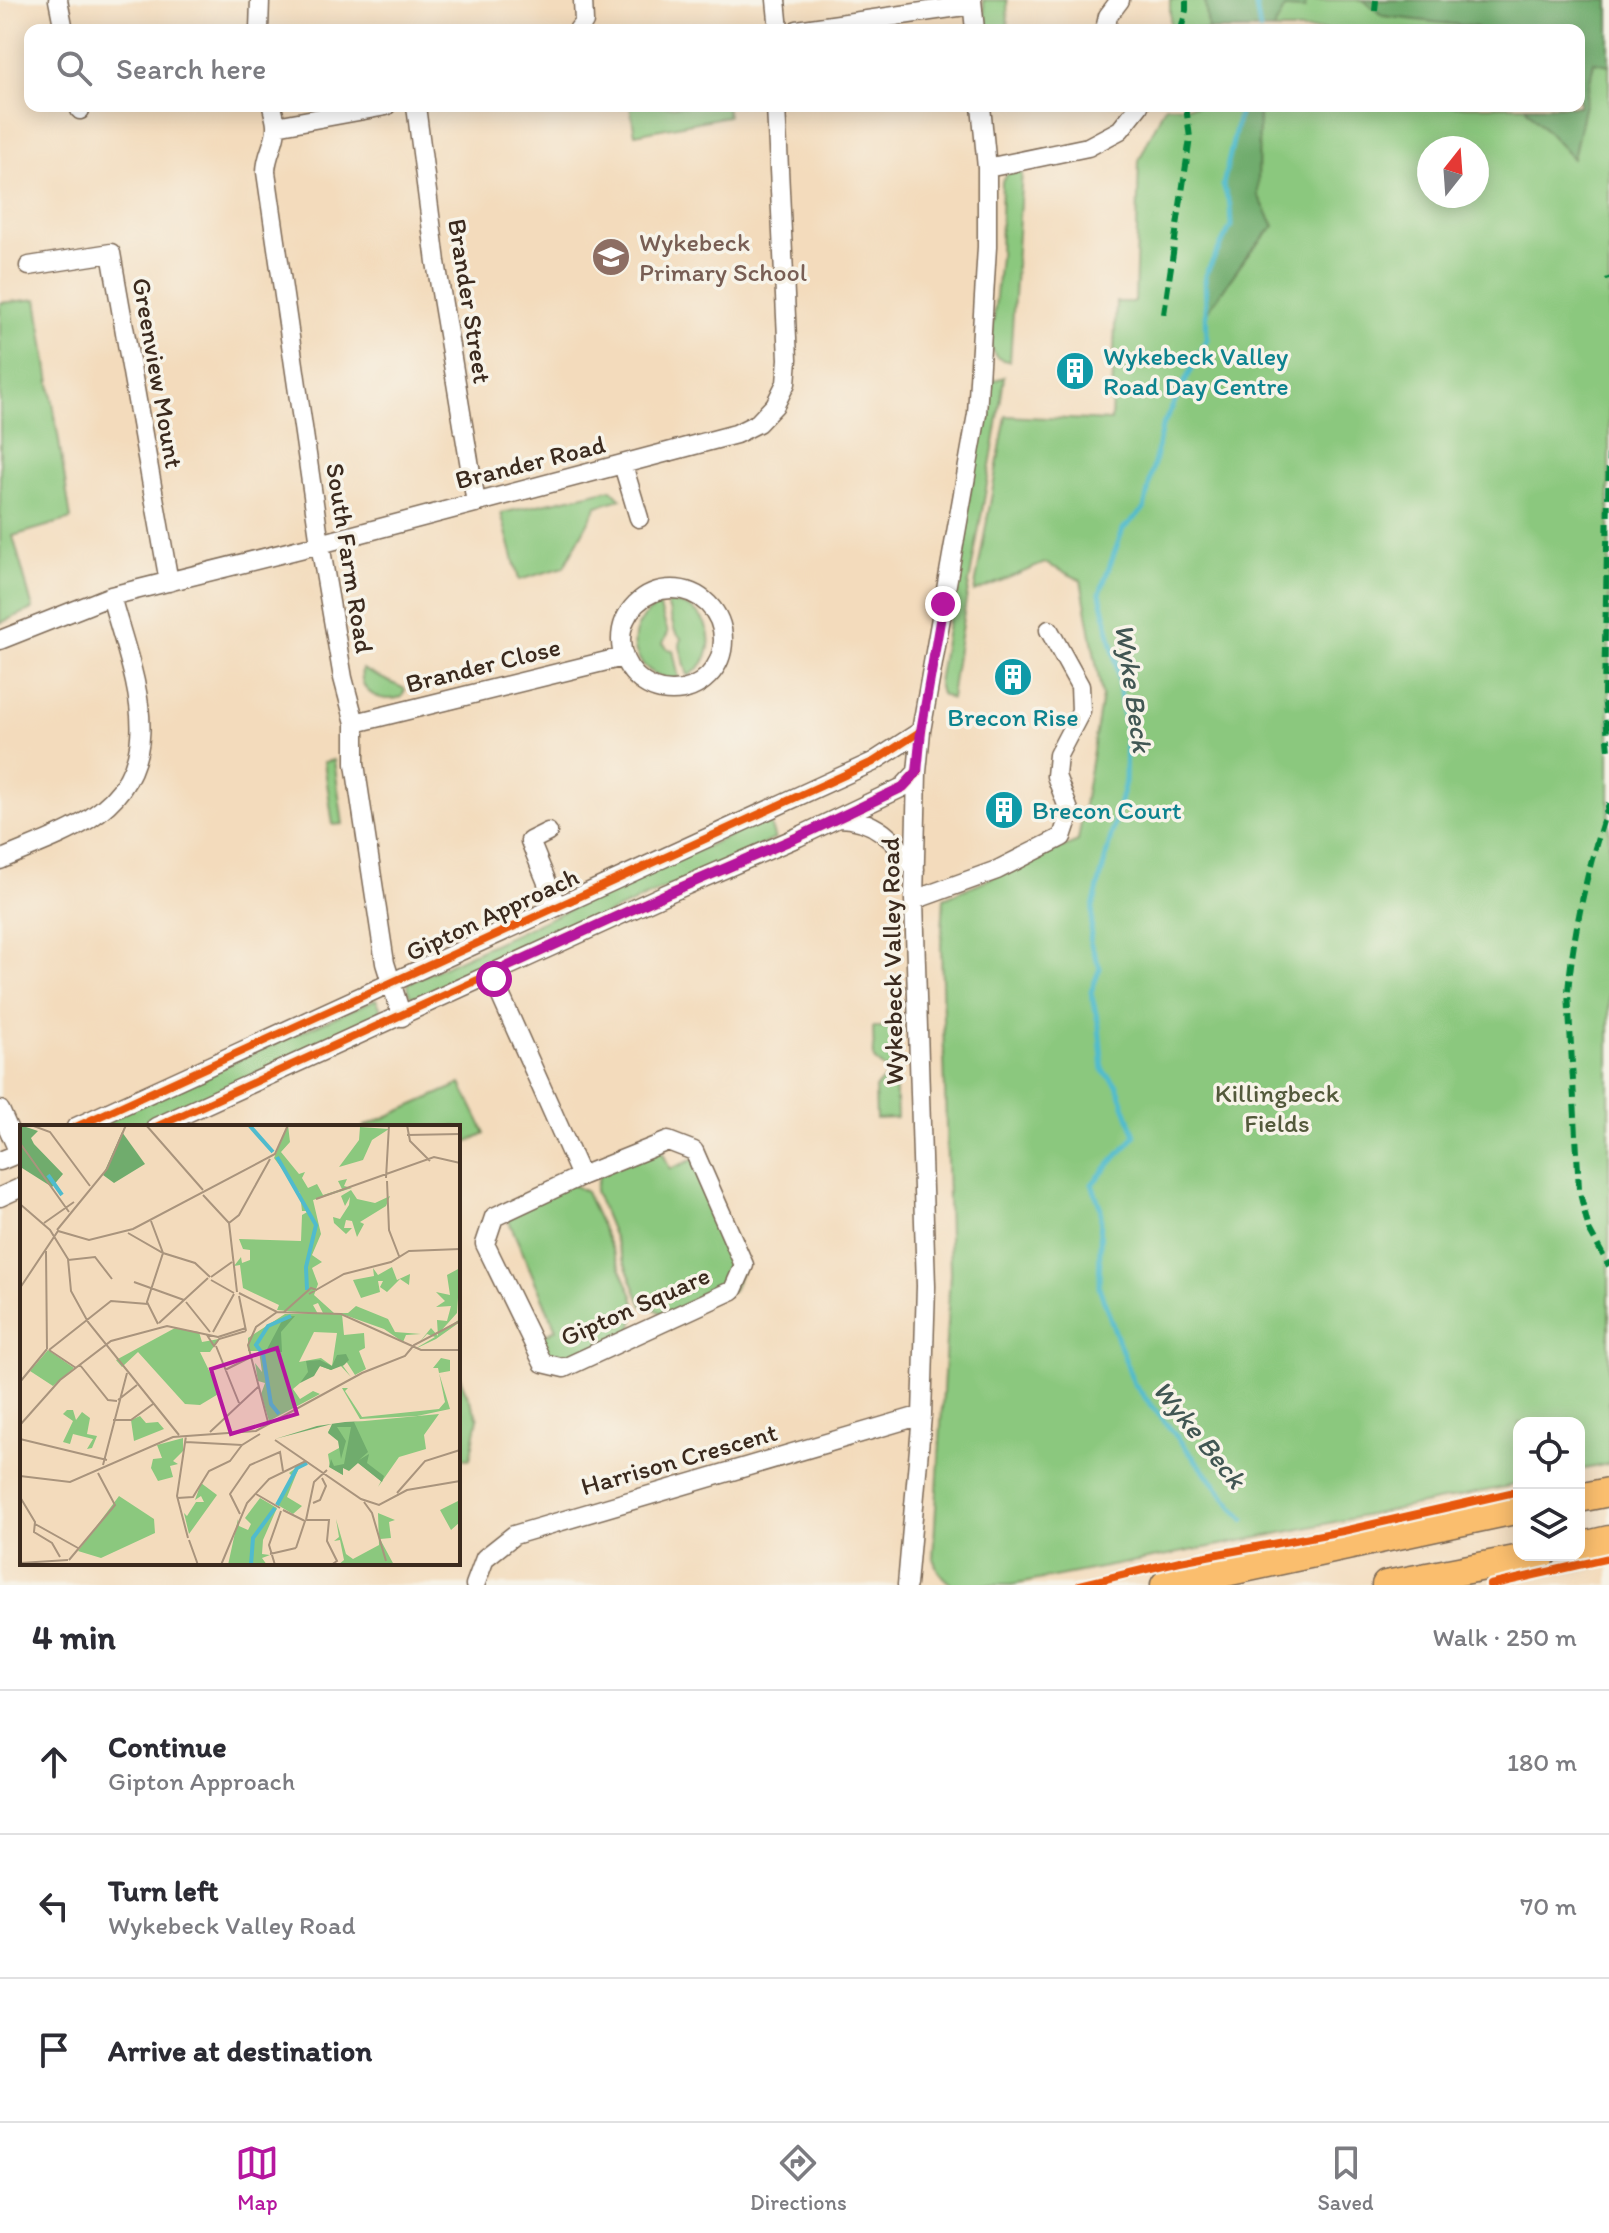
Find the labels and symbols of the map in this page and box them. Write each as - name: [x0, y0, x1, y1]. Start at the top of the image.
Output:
- north arrow: [1417, 136, 1489, 208]
- street label: Brander Street: [441, 216, 499, 386]
- place label: Wykebeck Primary School: [639, 226, 807, 288]
- school or university icon: Wykebeck Primary School: [590, 236, 632, 278]
- street label: Greenview Mount: [125, 275, 191, 471]
- place label: Wykebeck Valley Road Day Centre: [1103, 340, 1289, 402]
- building icon: Wykebeck Valley Road Day Centre: [1054, 350, 1096, 392]
- street label: Brander Road: [452, 428, 608, 496]
- street label: South Farm Road: [319, 461, 381, 655]
- route end: [925, 586, 961, 622]
- water label: Wyke Beck: [1108, 622, 1160, 756]
- street label: Brander Close: [402, 630, 564, 700]
- building icon: Brecon Rise: [992, 656, 1034, 698]
- place label: Brecon Rise: [947, 701, 1079, 733]
- building icon: Brecon Court: [983, 789, 1025, 831]
- place label: Brecon Court: [1032, 794, 1182, 826]
- street label: Wykebeck Valley Road: [874, 837, 910, 1085]
- street label: Gipton Approach: [400, 860, 584, 968]
- route start: [476, 961, 512, 997]
- park label: Killingbeck Fields: [1215, 1077, 1340, 1139]
- inset map: [20, 1125, 460, 1565]
- street label: Gipton Square: [555, 1259, 715, 1353]
- water label: Wyke Beck: [1146, 1373, 1255, 1496]
- street label: Harrison Crescent: [577, 1416, 781, 1502]

